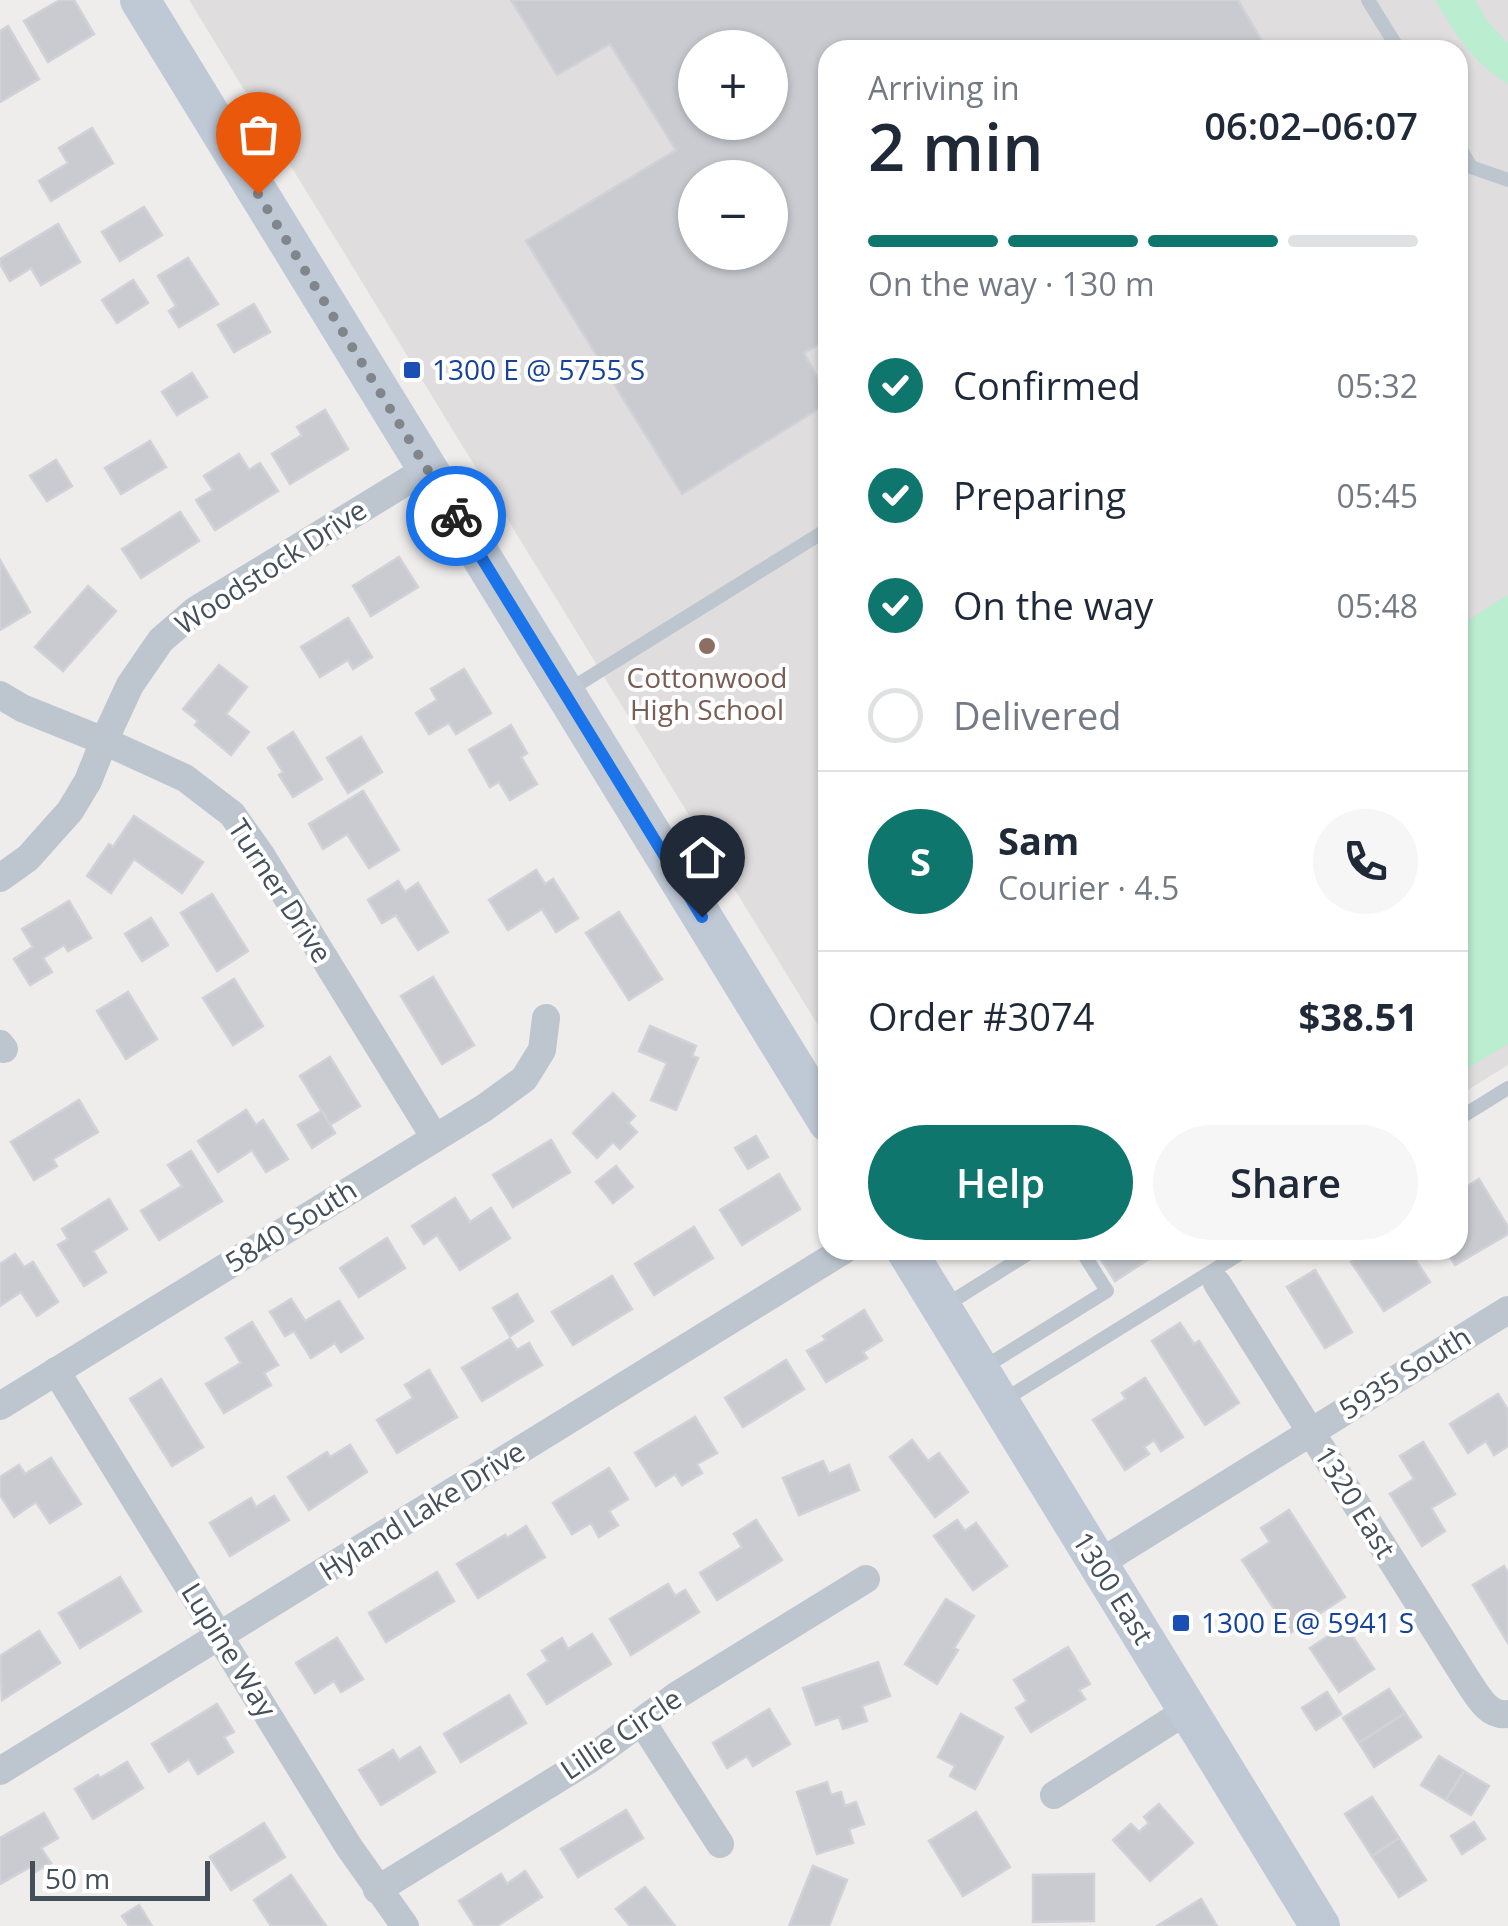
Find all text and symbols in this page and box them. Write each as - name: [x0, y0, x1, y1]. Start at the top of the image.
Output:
- map controls: [678, 30, 788, 270]
- button: +: [678, 30, 788, 140]
- text: Arriving in: [868, 66, 1020, 109]
- pin: [216, 92, 301, 195]
- text: 06:02–06:07: [1204, 99, 1418, 151]
- text: 2 min: [868, 102, 1043, 190]
- icon: bag: [231, 107, 286, 162]
- button: −: [678, 160, 788, 270]
- text: On the way · 130 m: [868, 262, 1155, 305]
- place label: 1300 E @ 5755 S: [432, 350, 645, 388]
- icon: check: [868, 358, 923, 413]
- marker: 1300 E @ 5755 S: [401, 359, 423, 381]
- text: Confirmed: [953, 359, 1141, 411]
- text: 05:32: [1336, 364, 1418, 407]
- courier: [406, 466, 506, 566]
- icon: check: [868, 468, 923, 523]
- text: Preparing: [953, 469, 1126, 521]
- text: 05:45: [1336, 474, 1418, 517]
- icon: bike: [429, 489, 484, 544]
- street label: Woodstock Drive: [168, 490, 373, 642]
- icon: check: [868, 578, 923, 633]
- text: On the way: [953, 579, 1153, 631]
- text: 05:48: [1336, 584, 1418, 627]
- marker: Cottonwood High School: [696, 635, 718, 657]
- place label: Cottonwood High School: [627, 658, 787, 728]
- text: Delivered: [953, 689, 1122, 741]
- button: phone: [1313, 809, 1418, 914]
- street label: Turner Drive: [220, 811, 341, 970]
- text: Sam: [998, 814, 1079, 866]
- pin: [660, 815, 745, 918]
- icon: home: [675, 830, 730, 885]
- text: S: [910, 835, 931, 887]
- text: Courier · 4.5: [998, 866, 1179, 909]
- text: Order #3074: [868, 990, 1095, 1042]
- text: $38.51: [1299, 990, 1418, 1042]
- button: Help: [868, 1125, 1133, 1240]
- button: Share: [1153, 1125, 1418, 1240]
- street label: 5840 South: [218, 1170, 363, 1280]
- street label: 5935 South: [1332, 1317, 1477, 1427]
- street label: Hyland Lake Drive: [312, 1432, 531, 1589]
- street label: 1320 East: [1306, 1438, 1405, 1565]
- street label: 1300 East: [1064, 1524, 1163, 1651]
- street label: Lupine Way: [174, 1575, 287, 1725]
- place label: 1300 E @ 5941 S: [1201, 1603, 1414, 1641]
- marker: 1300 E @ 5941 S: [1170, 1612, 1192, 1634]
- street label: Lillie Circle: [553, 1679, 688, 1788]
- scale bar: [30, 1856, 210, 1900]
- text: 50 m: [45, 1859, 110, 1897]

